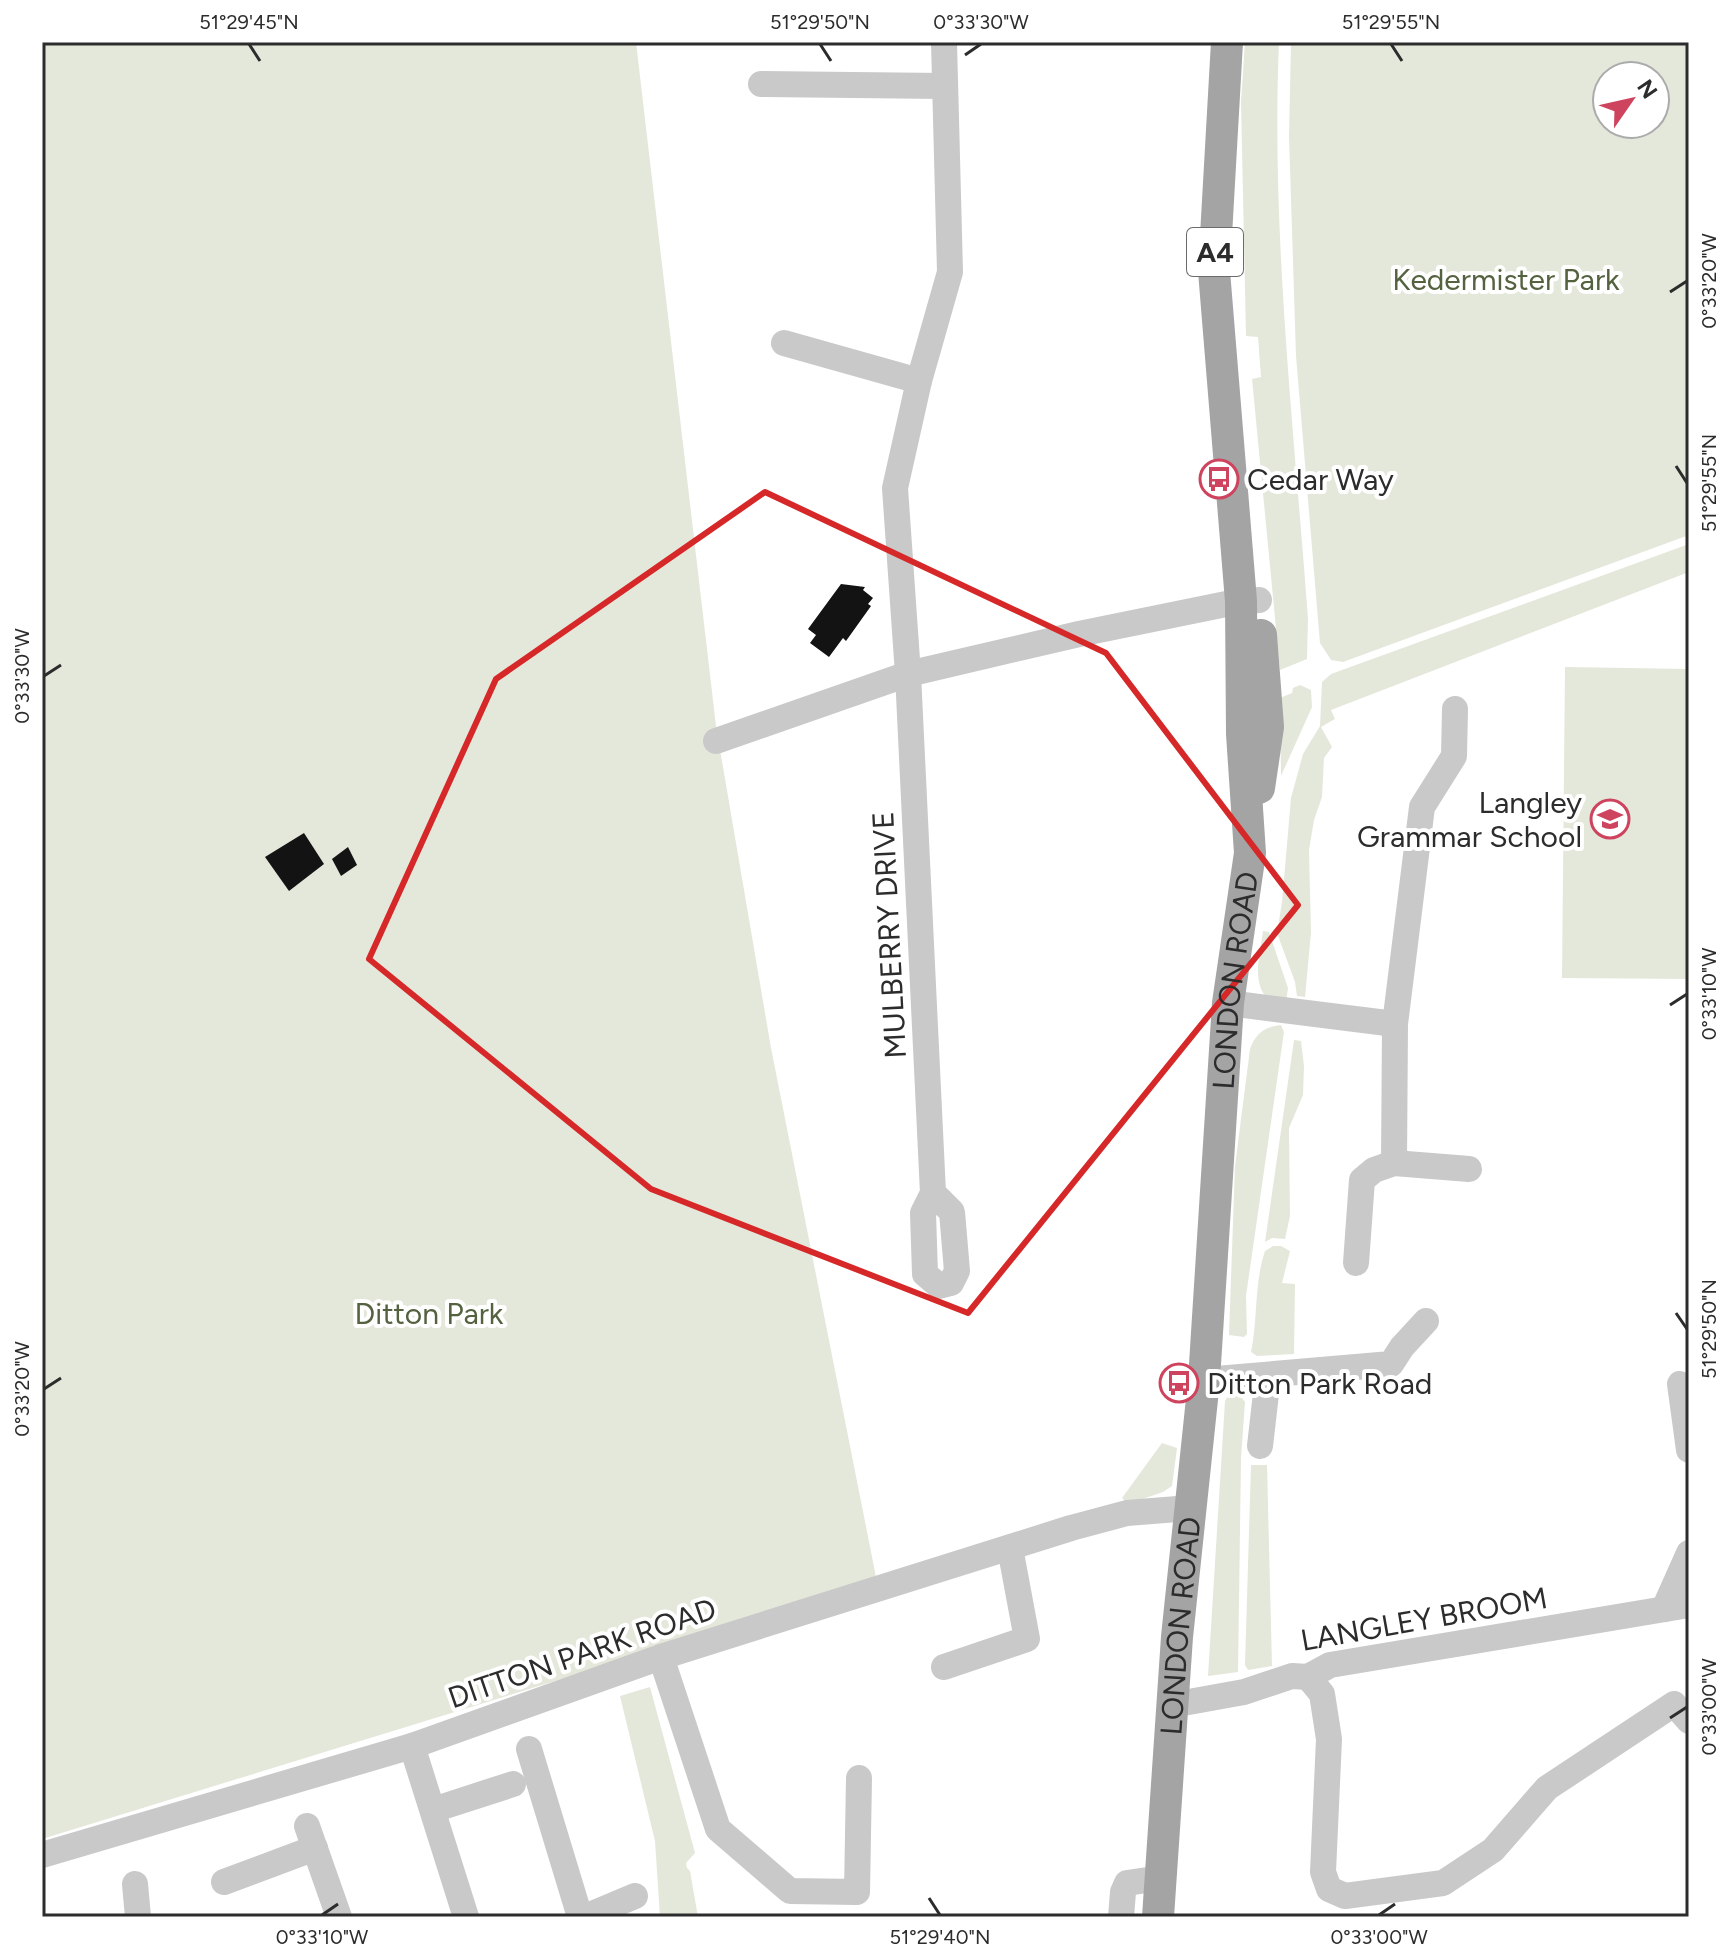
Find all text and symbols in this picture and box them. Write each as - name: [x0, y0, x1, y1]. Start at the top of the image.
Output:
- text: 51°29'45"N: [199, 10, 299, 34]
- text: 51°29'50"N: [770, 10, 870, 34]
- text: 0°33'30"W: [933, 10, 1029, 34]
- text: 51°29'55"N: [1342, 10, 1440, 34]
- north arrow: [1591, 60, 1671, 140]
- text: N: [1631, 74, 1663, 104]
- road number: A4: [1187, 228, 1243, 276]
- text: 0°33'20"W: [1697, 233, 1721, 329]
- park label: Kedermister Park: [1392, 261, 1620, 298]
- text: 51°29'55"N: [1697, 434, 1721, 532]
- bus stop icon: Cedar Way: [1198, 458, 1240, 500]
- place label: Cedar Way: [1247, 461, 1394, 498]
- text: 0°33'30"W: [10, 628, 34, 724]
- place label: Langley Grammar School: [1357, 784, 1582, 855]
- school or university icon: Langley Grammar School: [1589, 798, 1631, 840]
- street label: MULBERRY DRIVE: [864, 810, 914, 1060]
- street label: LONDON ROAD: [1204, 869, 1266, 1090]
- text: 0°33'10"W: [1697, 948, 1721, 1040]
- text: 51°29'50"N: [1697, 1279, 1721, 1379]
- park label: Ditton Park: [355, 1295, 504, 1332]
- text: 0°33'20"W: [10, 1341, 34, 1437]
- bus stop icon: Ditton Park Road: [1158, 1362, 1200, 1404]
- place label: Ditton Park Road: [1207, 1365, 1432, 1402]
- street label: LONDON ROAD: [1152, 1515, 1208, 1736]
- street label: LANGLEY BROOM: [1298, 1579, 1550, 1659]
- street label: DITTON PARK ROAD: [443, 1590, 721, 1716]
- text: 0°33'00"W: [1697, 1658, 1721, 1756]
- text: 0°33'10"W: [276, 1925, 368, 1949]
- text: 51°29'40"N: [890, 1925, 990, 1949]
- text: 0°33'00"W: [1330, 1925, 1428, 1949]

